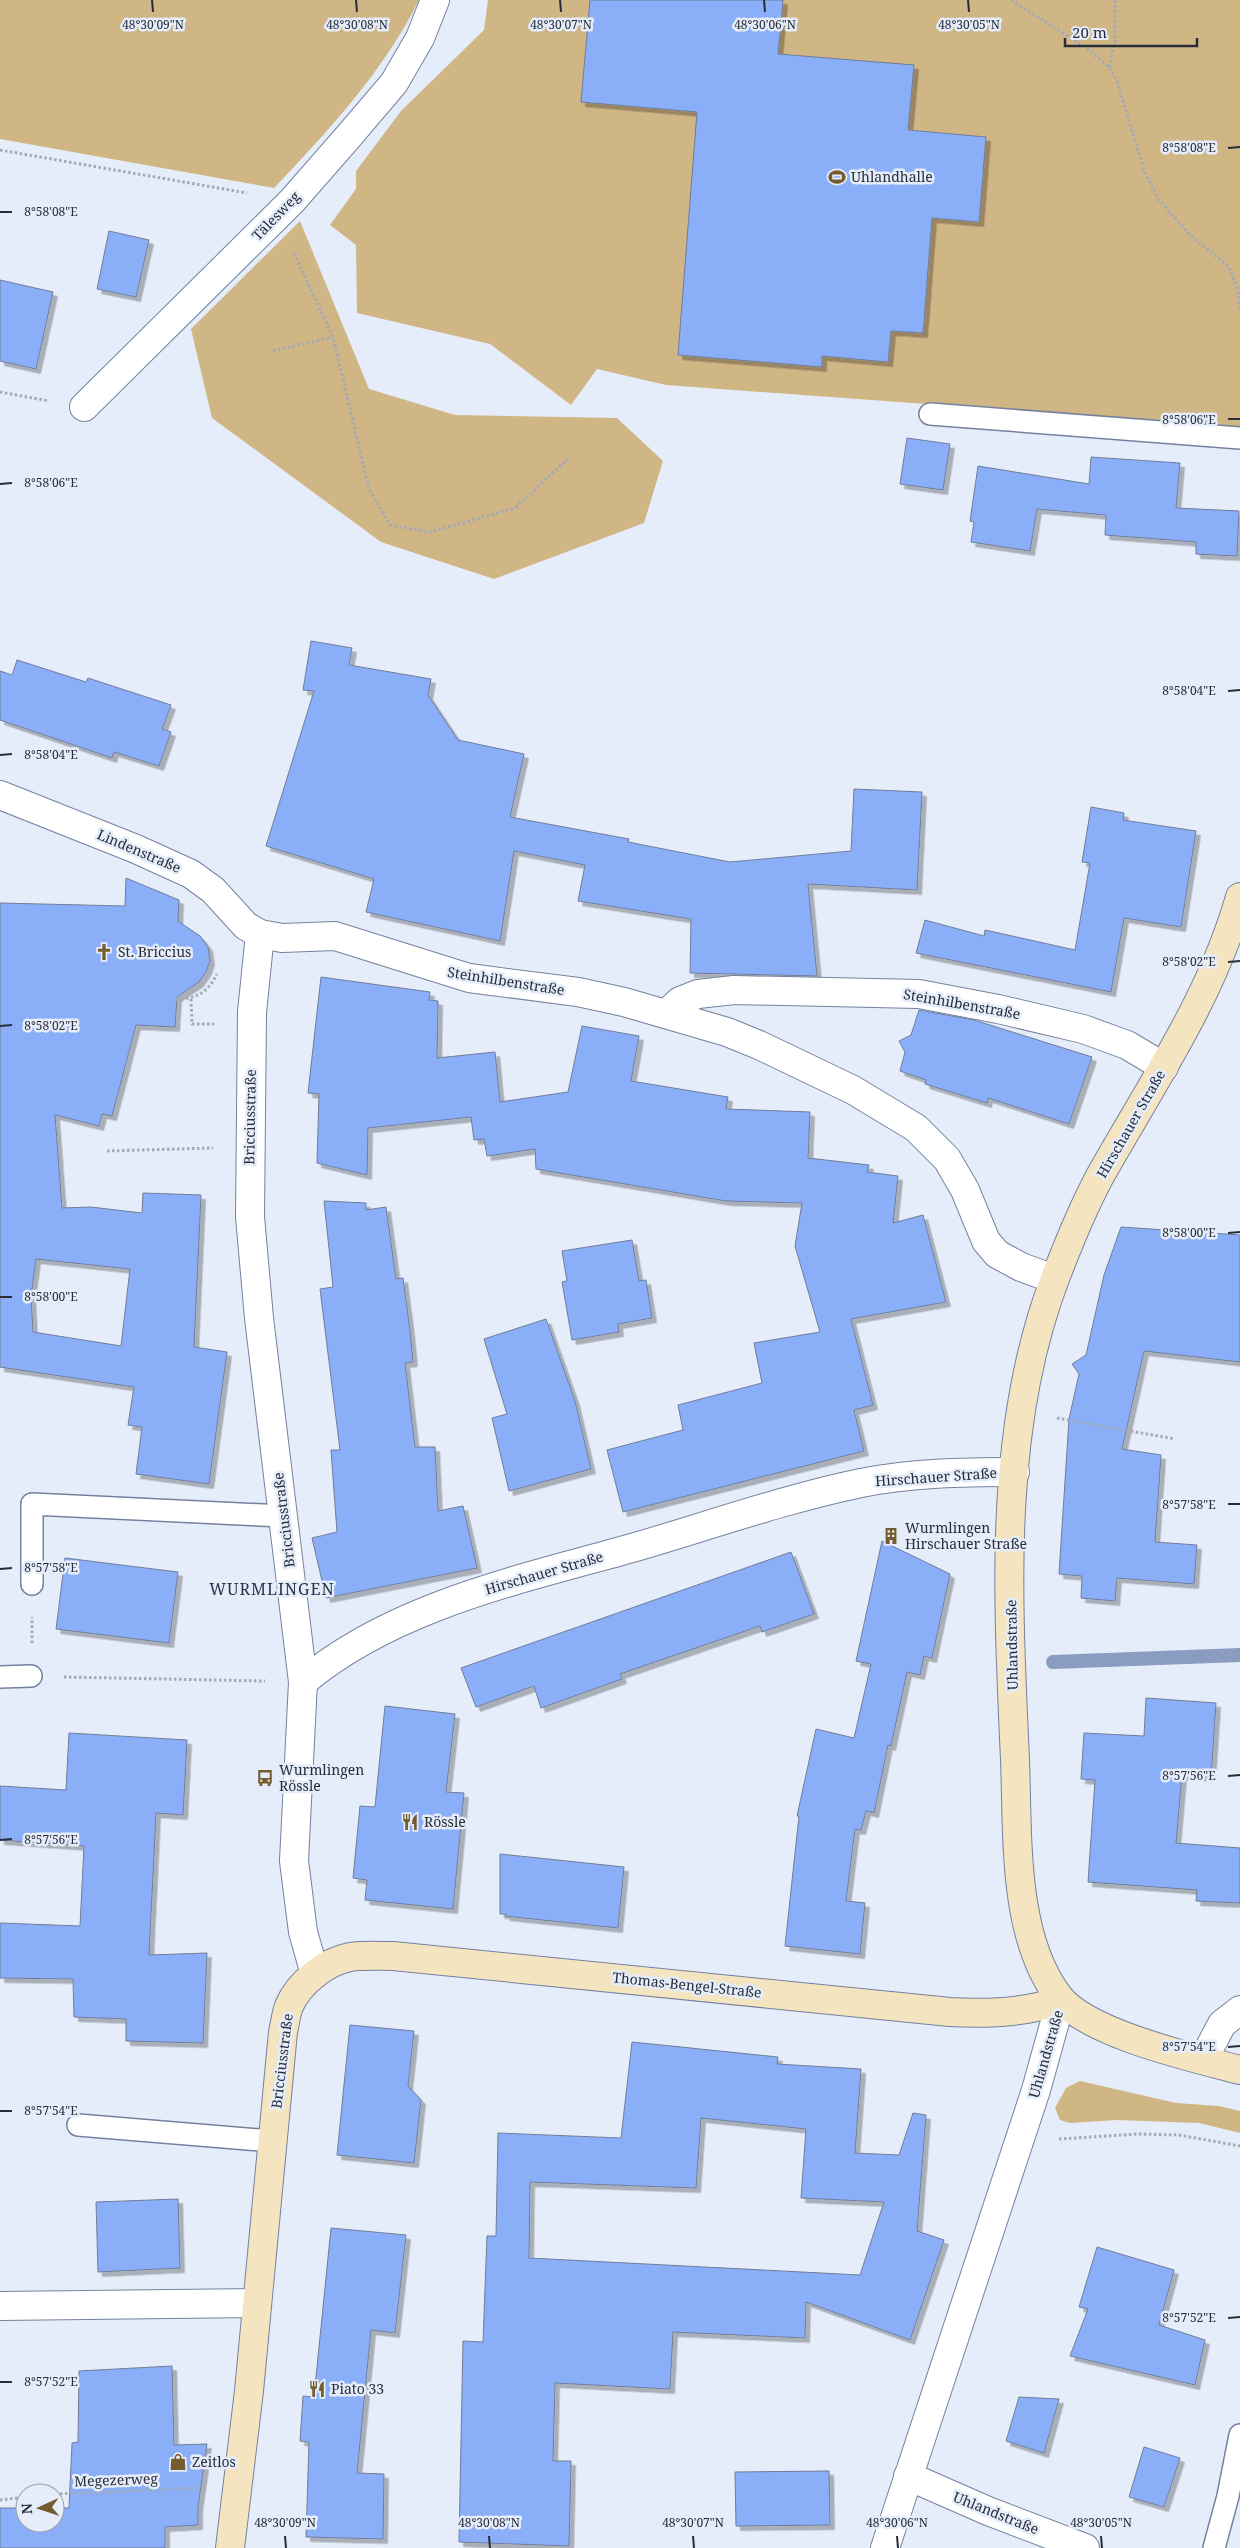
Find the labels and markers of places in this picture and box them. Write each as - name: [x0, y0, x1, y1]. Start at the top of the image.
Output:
- sports icon: Uhlandhalle: [827, 167, 847, 187]
- place label: Uhlandhalle: [851, 167, 933, 186]
- church icon: St. Briccius: [94, 942, 114, 962]
- place label: St. Briccius: [118, 942, 191, 961]
- place label: Wurmlingen Hirschauer Straße: [905, 1518, 1027, 1553]
- building icon: Wurmlingen Hirschauer Straße: [881, 1526, 901, 1546]
- place label: Wurmlingen Rössle: [279, 1760, 364, 1795]
- bus stop icon: Wurmlingen Rössle: [255, 1768, 275, 1788]
- restaurant icon: Rössle: [400, 1812, 420, 1832]
- place label: Rössle: [424, 1812, 466, 1831]
- restaurant icon: Piato 33: [307, 2379, 327, 2399]
- place label: Piato 33: [331, 2379, 384, 2398]
- shop icon: Zeitlos: [168, 2452, 188, 2472]
- place label: Zeitlos: [192, 2452, 236, 2471]

